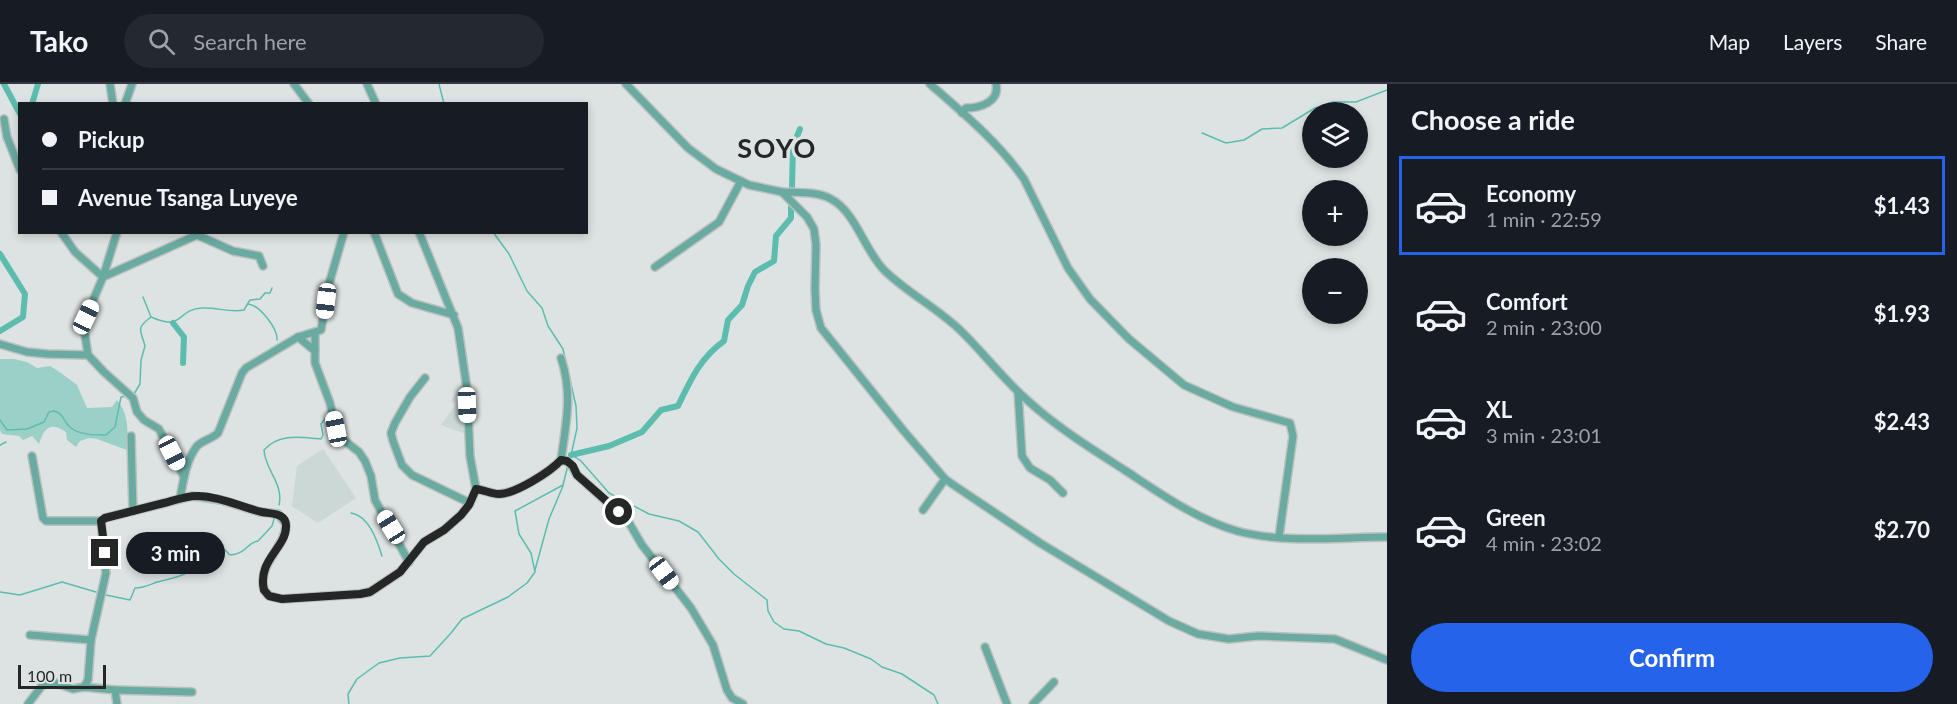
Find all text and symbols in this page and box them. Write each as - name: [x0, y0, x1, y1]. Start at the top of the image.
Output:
- search box: [124, 14, 544, 68]
- text: Tako: [30, 24, 88, 58]
- icon: search: [145, 25, 178, 58]
- text: Search here: [193, 28, 307, 55]
- text: Map: [1709, 29, 1750, 54]
- text: Layers: [1783, 29, 1842, 54]
- text: Share: [1875, 29, 1927, 54]
- map controls: [1302, 102, 1368, 324]
- button: layers: [1302, 102, 1368, 168]
- text: Choose a ride: [1411, 103, 1575, 136]
- text: Pickup: [78, 126, 144, 153]
- district label: SOYO: [737, 131, 817, 164]
- icon: car: [1414, 179, 1468, 233]
- button: +: [1302, 180, 1368, 246]
- text: Economy: [1486, 180, 1576, 207]
- text: Avenue Tsanga Luyeye: [78, 184, 298, 211]
- text: $1.43: [1874, 192, 1930, 219]
- text: 1 min · 22:59: [1486, 207, 1602, 231]
- button: −: [1302, 258, 1368, 324]
- car: [315, 282, 337, 320]
- icon: car: [1414, 287, 1468, 341]
- text: Comfort: [1486, 288, 1568, 315]
- car: [70, 297, 102, 337]
- text: $1.93: [1874, 300, 1930, 327]
- text: 2 min · 23:00: [1486, 315, 1602, 339]
- car: [457, 387, 477, 423]
- icon: car: [1414, 395, 1468, 449]
- text: XL: [1486, 396, 1512, 423]
- text: $2.43: [1874, 408, 1930, 435]
- car: [324, 410, 348, 448]
- text: 3 min · 23:01: [1486, 423, 1602, 447]
- car: [156, 433, 188, 473]
- route start: [605, 498, 632, 525]
- icon: car: [1414, 503, 1468, 557]
- text: Green: [1486, 504, 1546, 531]
- car: [374, 507, 408, 547]
- text: $2.70: [1874, 516, 1930, 543]
- text: 4 min · 23:02: [1486, 531, 1602, 555]
- callout: 3 min: [126, 532, 225, 574]
- route end: [91, 539, 118, 566]
- text: 3 min: [151, 541, 200, 565]
- car: [646, 553, 682, 593]
- button: Confirm: [1411, 623, 1933, 692]
- scale bar: [18, 662, 106, 690]
- text: 100 m: [27, 666, 72, 685]

